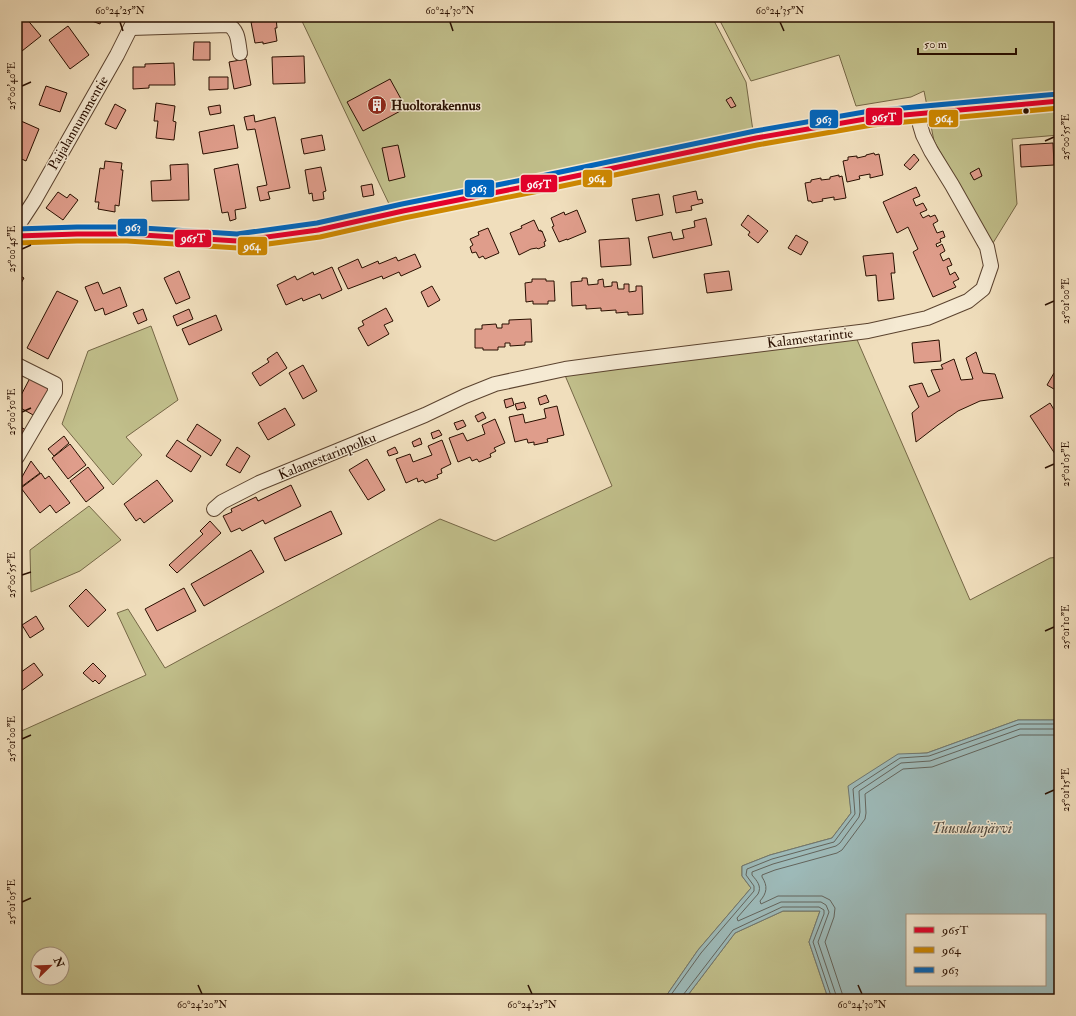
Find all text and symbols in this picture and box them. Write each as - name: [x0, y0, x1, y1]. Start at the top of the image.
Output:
- text: 60°24'25"N: [95, 5, 145, 17]
- text: 60°24'30"N: [425, 5, 475, 17]
- text: 60°24'35"N: [756, 5, 804, 17]
- scale bar: [918, 30, 1016, 56]
- text: 50 m: [924, 37, 948, 52]
- text: 25°00'40"E: [6, 62, 18, 110]
- street label: Paijalannummentie: [44, 73, 112, 173]
- building icon: Huoltorakennus: [366, 94, 388, 116]
- place label: Huoltorakennus: [391, 97, 481, 114]
- unlabelled marker: [1021, 106, 1031, 116]
- line badge: 965T: [865, 107, 903, 126]
- line badge: 963: [809, 109, 839, 129]
- line badge: 964: [928, 109, 959, 128]
- text: 965T: [871, 111, 897, 124]
- text: 964: [934, 112, 954, 126]
- text: 963: [815, 113, 832, 126]
- text: 25°00'55"E: [1060, 114, 1072, 160]
- line badge: 964: [582, 169, 613, 188]
- text: 964: [587, 172, 607, 186]
- line badge: 965T: [520, 174, 558, 193]
- text: 965T: [526, 178, 552, 191]
- line badge: 963: [464, 179, 495, 198]
- text: 963: [470, 182, 487, 195]
- line badge: 963: [117, 218, 148, 237]
- text: 963: [124, 221, 141, 234]
- text: 25°00'45"E: [6, 225, 18, 273]
- line badge: 965T: [174, 229, 212, 248]
- text: 965T: [180, 232, 206, 245]
- line badge: 964: [237, 236, 268, 256]
- text: 964: [242, 240, 262, 254]
- text: 25°01'00"E: [1060, 278, 1072, 324]
- street label: Kalamestarintie: [766, 324, 854, 352]
- text: 25°00'50"E: [6, 389, 18, 435]
- street label: Kalamestarinpolku: [276, 429, 379, 484]
- text: 25°01'05"E: [1060, 441, 1072, 487]
- text: 25°00'55"E: [6, 552, 18, 598]
- text: 25°01'10"E: [1060, 605, 1072, 649]
- text: 25°01'00"E: [6, 716, 18, 762]
- text: 25°01'15"E: [1060, 768, 1072, 812]
- water label: Tuusulanjärvi: [932, 819, 1012, 838]
- text: 25°01'05"E: [6, 879, 18, 925]
- legend: [906, 914, 1046, 986]
- text: 965T: [941, 923, 968, 938]
- text: 964: [941, 943, 961, 958]
- north arrow: [30, 946, 70, 986]
- text: N: [50, 954, 67, 970]
- text: 963: [941, 963, 959, 978]
- text: 60°24'20"N: [177, 999, 227, 1011]
- text: 60°24'25"N: [507, 999, 557, 1011]
- text: 60°24'30"N: [837, 999, 887, 1011]

